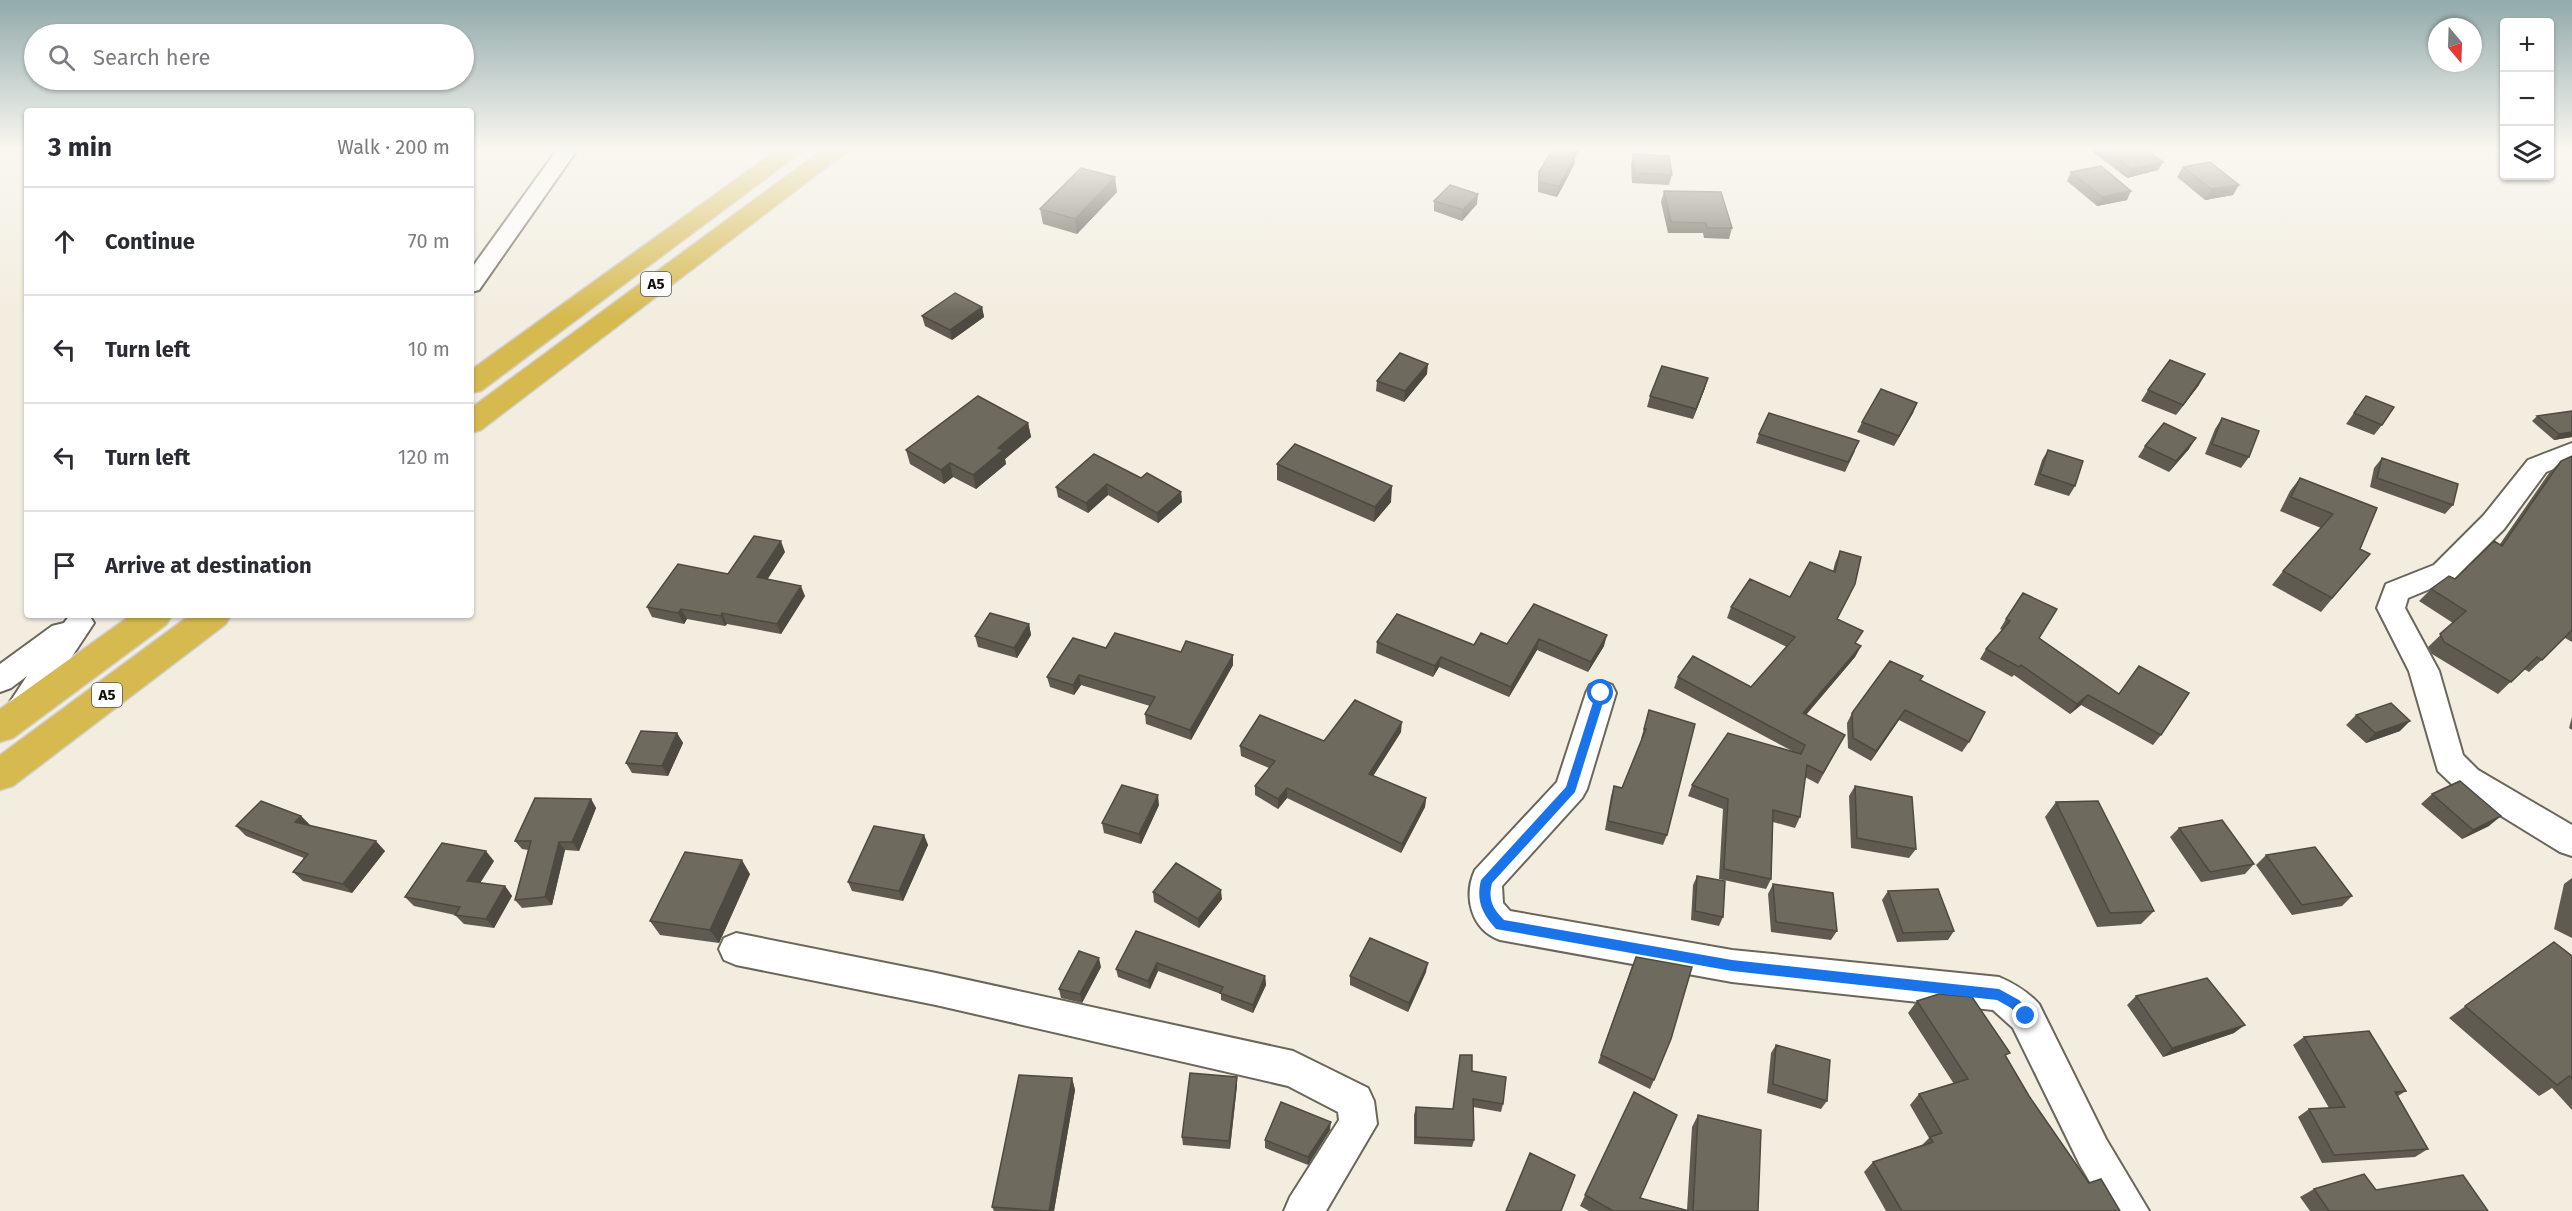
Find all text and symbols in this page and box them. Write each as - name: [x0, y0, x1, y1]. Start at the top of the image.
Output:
- north arrow: [2428, 18, 2482, 72]
- map controls: [2500, 18, 2554, 180]
- button: +: [2500, 18, 2554, 72]
- search box: [24, 24, 474, 90]
- icon: search: [45, 41, 78, 74]
- text: Search here: [93, 44, 211, 71]
- button: −: [2500, 72, 2554, 126]
- button: layers: [2500, 126, 2554, 180]
- text: 3 min: [48, 132, 112, 163]
- text: Walk · 200 m: [337, 135, 450, 159]
- icon: ahead: [48, 225, 81, 258]
- text: Continue: [105, 228, 195, 255]
- text: 70 m: [408, 229, 450, 253]
- road number: A5: [641, 272, 671, 296]
- icon: left: [48, 333, 81, 366]
- text: Turn left: [105, 336, 190, 363]
- text: 10 m: [408, 337, 450, 361]
- icon: left: [48, 441, 81, 474]
- text: Turn left: [105, 444, 190, 471]
- text: 120 m: [398, 445, 450, 469]
- icon: arrive: [48, 549, 81, 582]
- text: Arrive at destination: [105, 552, 312, 579]
- route start: [1587, 679, 1613, 705]
- road number: A5: [92, 683, 122, 707]
- route end: [2012, 1002, 2038, 1028]

